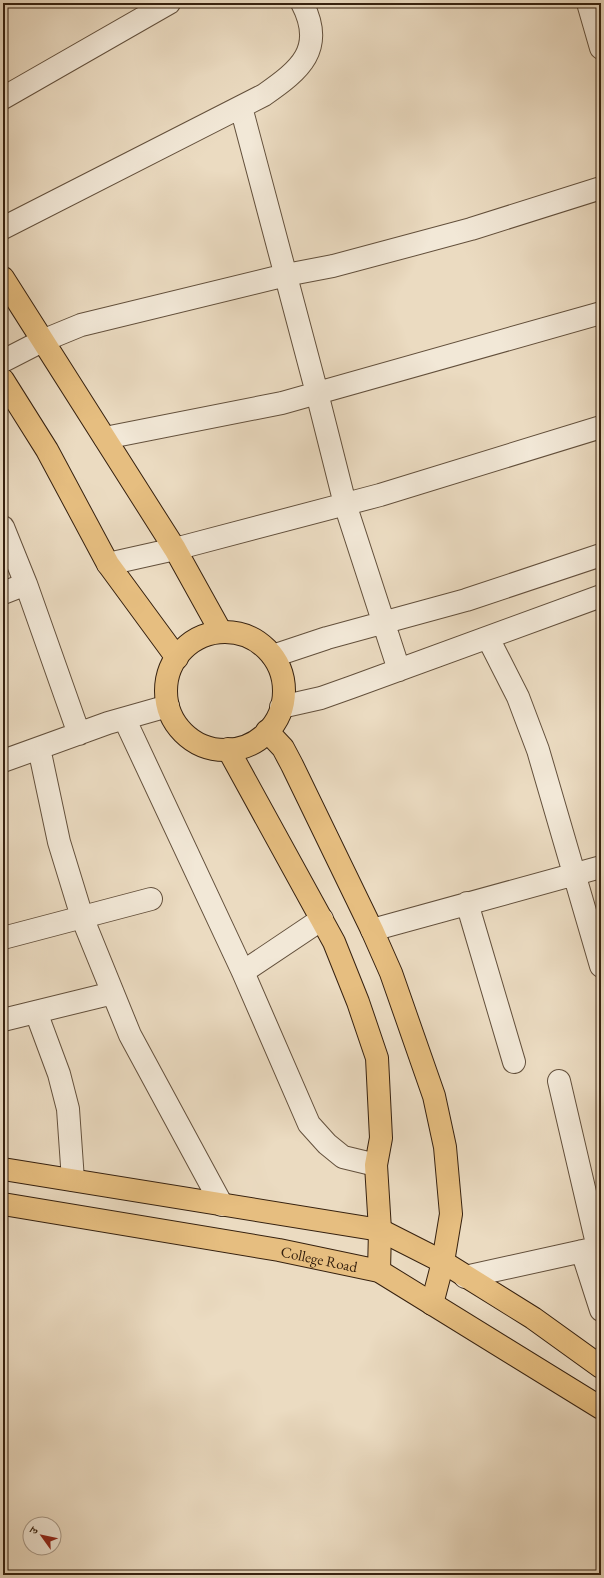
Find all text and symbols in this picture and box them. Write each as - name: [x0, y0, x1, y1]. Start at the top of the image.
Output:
- street label: College Road: [279, 1241, 360, 1276]
- north arrow: [22, 1516, 62, 1556]
- text: उ: [26, 1523, 42, 1538]

